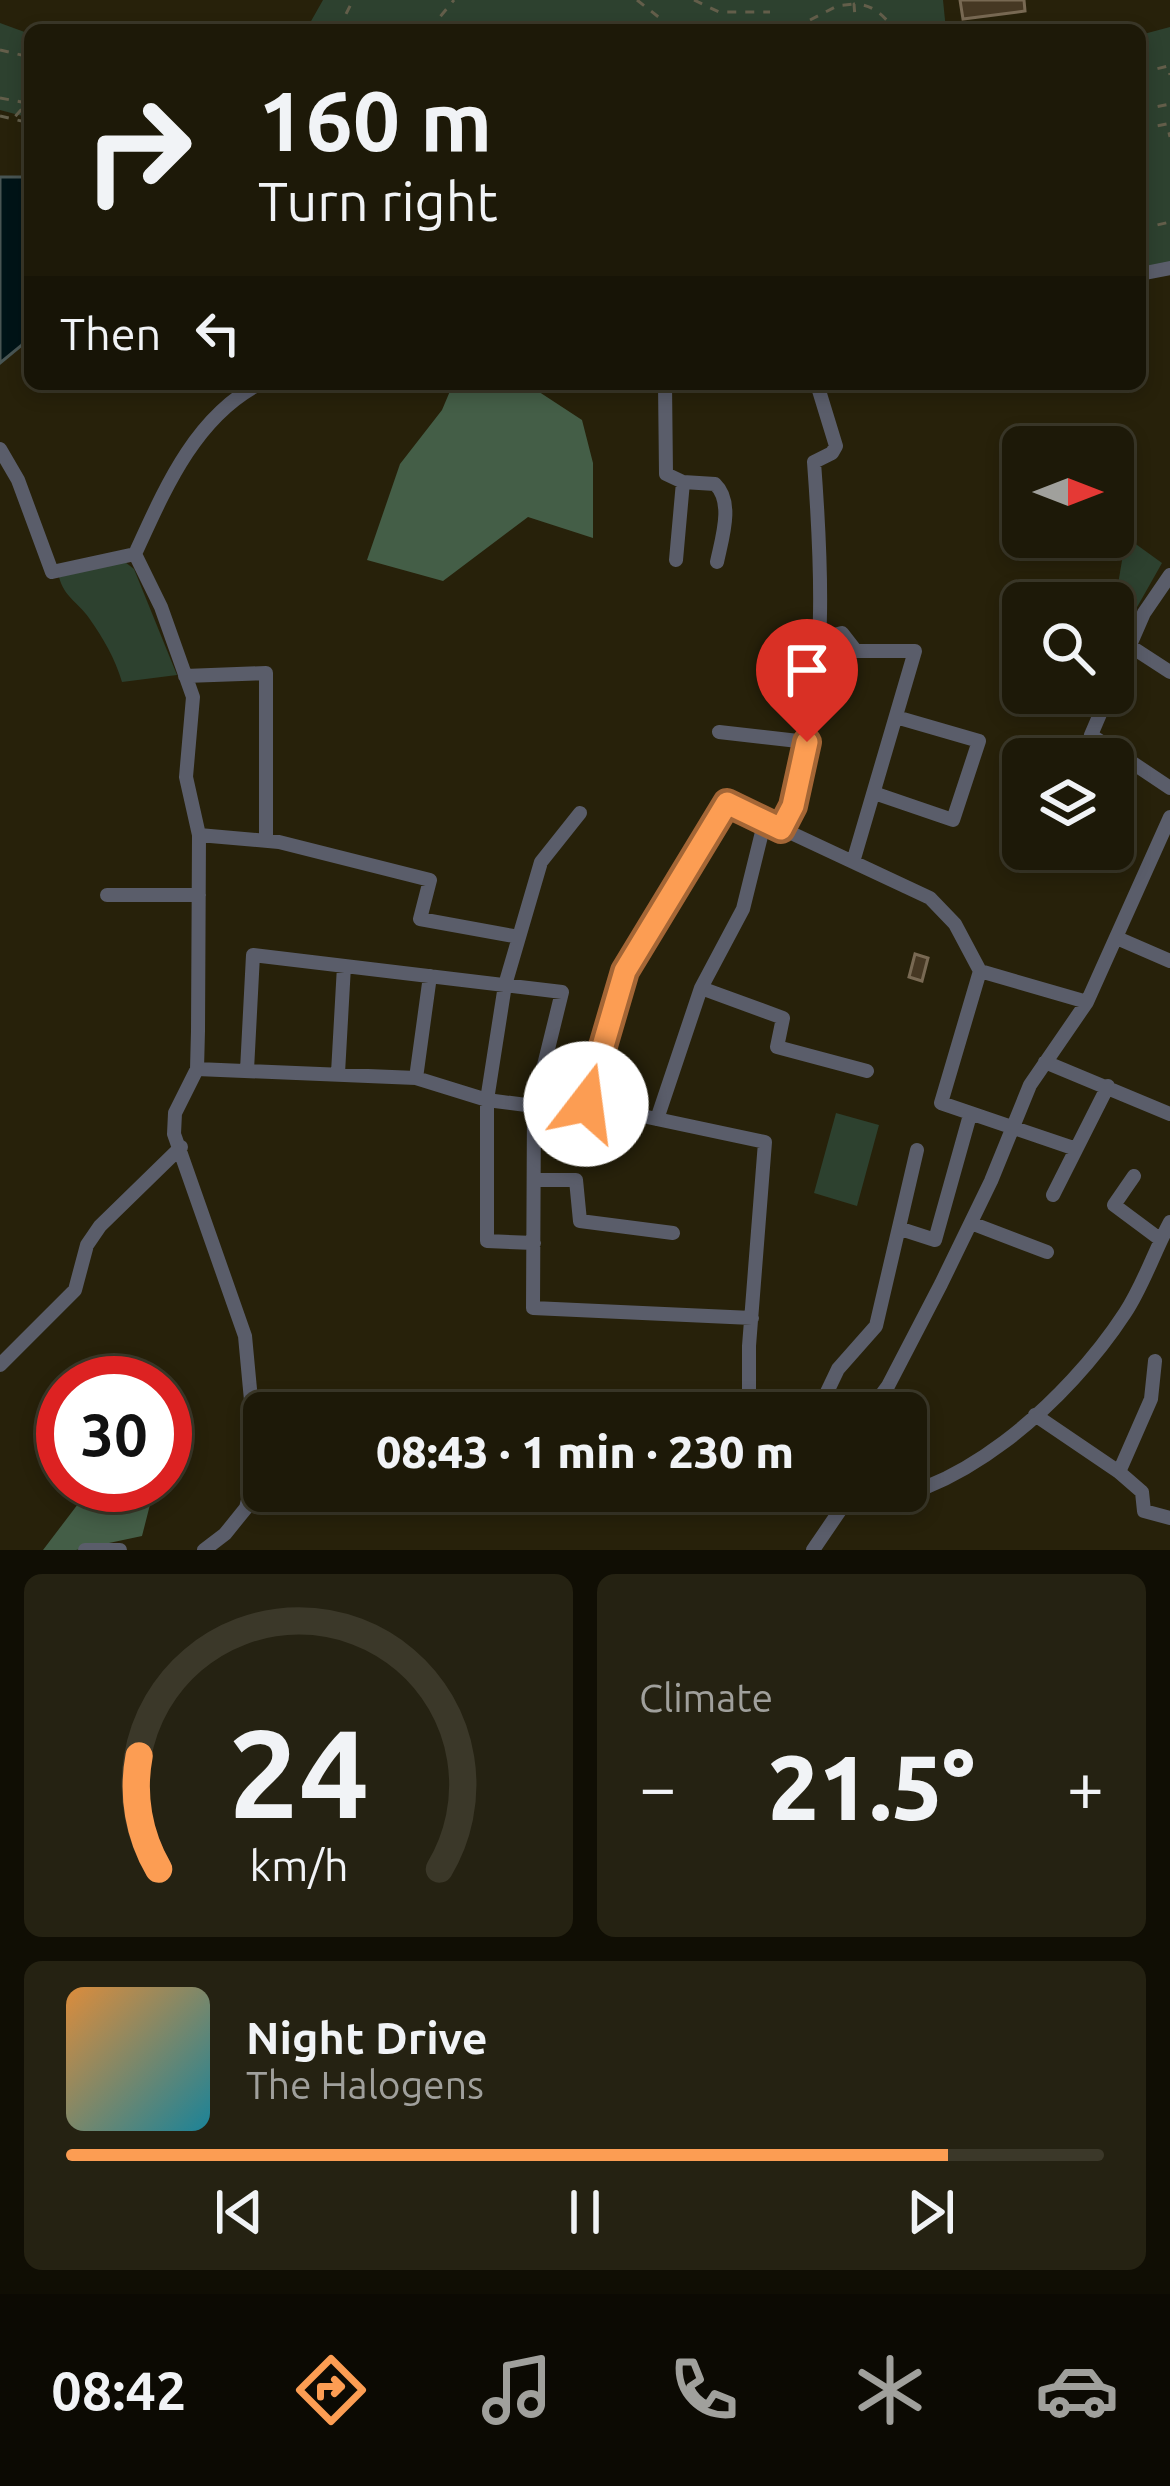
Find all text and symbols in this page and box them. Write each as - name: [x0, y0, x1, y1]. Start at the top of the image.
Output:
- icon: right: [60, 72, 216, 228]
- text: 160 m: [258, 73, 492, 167]
- text: Turn right: [258, 171, 498, 231]
- icon: left: [185, 300, 251, 366]
- text: Then: [60, 308, 161, 359]
- north arrow: [1002, 426, 1134, 558]
- map controls: [1002, 426, 1134, 870]
- button: search: [1002, 582, 1134, 714]
- pin: [756, 619, 858, 742]
- icon: arrive: [774, 637, 840, 703]
- button: layers: [1002, 738, 1134, 870]
- position arrow: [523, 1041, 649, 1167]
- speed limit sign: 30: [36, 1356, 192, 1512]
- text: 08:43 · 1 min · 230 m: [376, 1426, 794, 1477]
- text: Climate: [639, 1676, 773, 1719]
- text: 24: [228, 1702, 369, 1842]
- text: 21.5°: [768, 1736, 975, 1837]
- text: −: [639, 1749, 676, 1823]
- text: +: [1067, 1749, 1104, 1823]
- text: km/h: [249, 1840, 348, 1888]
- text: Night Drive: [246, 2012, 488, 2063]
- text: The Halogens: [246, 2063, 484, 2106]
- icon: previous: [206, 2179, 272, 2245]
- icon: pause: [552, 2179, 618, 2245]
- icon: next: [898, 2179, 964, 2245]
- icon: directions: [289, 2348, 373, 2432]
- icon: music: [475, 2348, 559, 2432]
- icon: phone: [662, 2348, 746, 2432]
- icon: climate: [848, 2348, 932, 2432]
- icon: car: [1035, 2348, 1119, 2432]
- text: 08:42: [51, 2360, 186, 2420]

